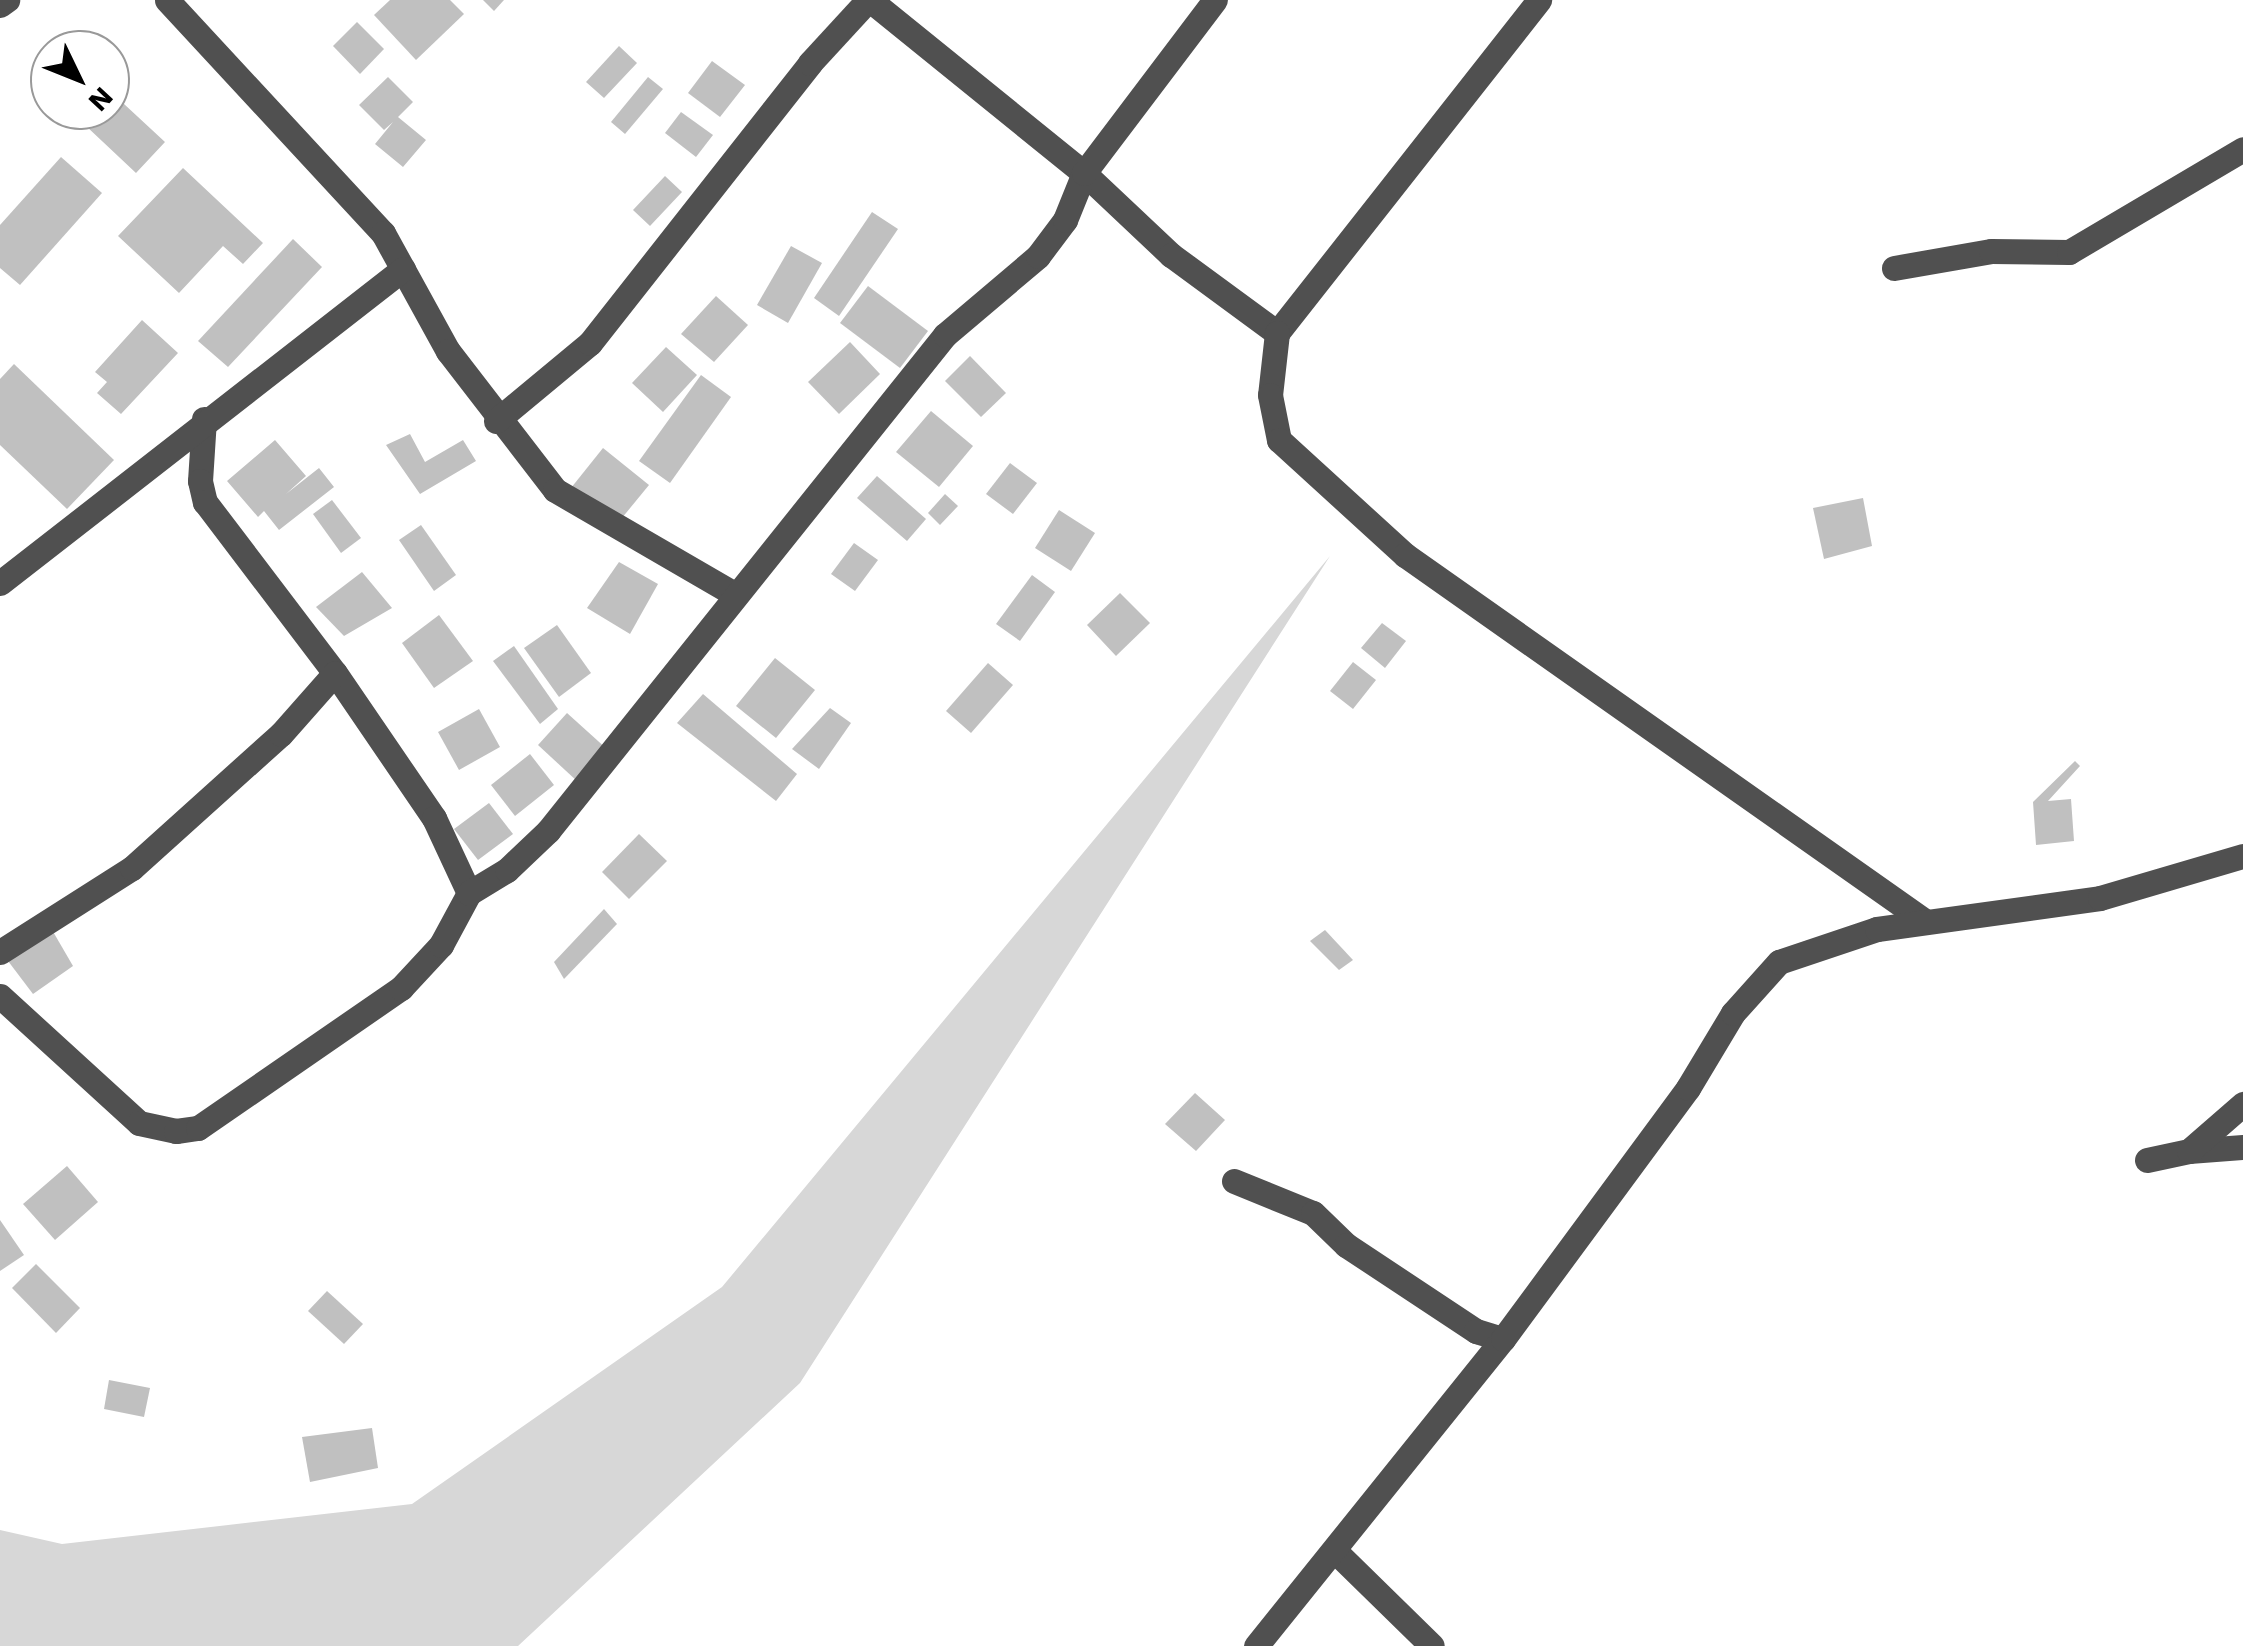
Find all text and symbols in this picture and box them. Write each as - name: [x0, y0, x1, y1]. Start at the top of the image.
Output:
- north arrow: [30, 30, 130, 130]
- text: N: [82, 81, 120, 118]

